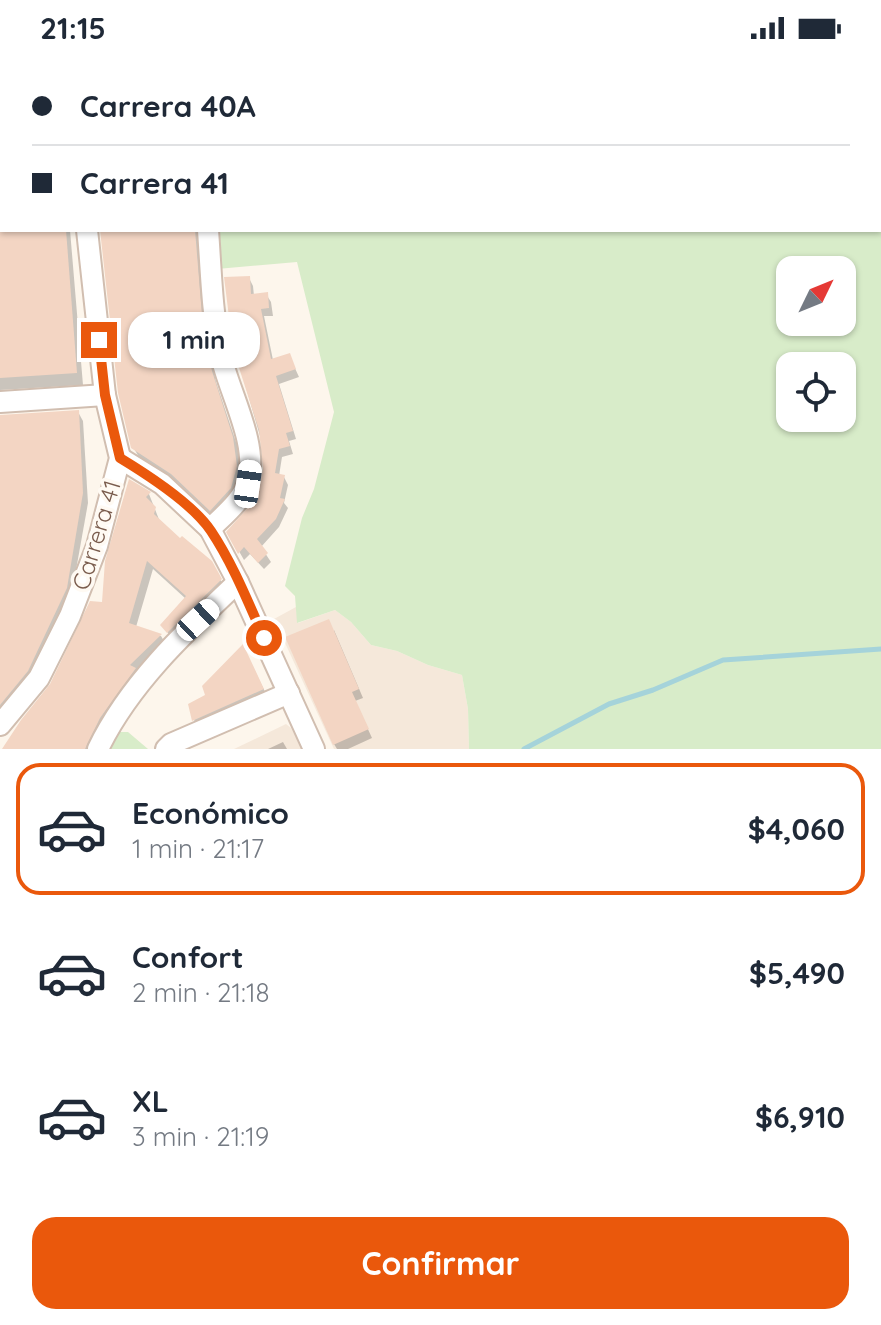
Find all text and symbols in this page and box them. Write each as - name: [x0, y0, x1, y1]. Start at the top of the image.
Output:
- text: 21:15: [40, 9, 106, 47]
- text: Carrera 40A: [80, 87, 256, 125]
- text: Carrera 41: [80, 164, 229, 202]
- north arrow: [776, 256, 856, 336]
- map controls: [776, 256, 856, 432]
- callout: 1 min: [127, 312, 259, 368]
- route end: [81, 322, 117, 358]
- text: 1 min: [163, 323, 226, 356]
- button: locate: [776, 352, 856, 432]
- car: [233, 459, 263, 509]
- street label: Carrera 41: [65, 477, 127, 593]
- car: [172, 595, 224, 645]
- route start: [246, 620, 282, 656]
- icon: car: [36, 793, 108, 865]
- text: Económico: [132, 794, 289, 832]
- text: $4,060: [748, 810, 845, 848]
- text: 1 min · 21:17: [132, 832, 264, 865]
- icon: car: [36, 937, 108, 1009]
- text: Confort: [132, 938, 244, 976]
- text: $5,490: [749, 954, 845, 992]
- text: 2 min · 21:18: [132, 976, 270, 1009]
- icon: car: [36, 1081, 108, 1153]
- text: XL: [132, 1082, 169, 1120]
- text: $6,910: [755, 1098, 845, 1136]
- text: 3 min · 21:19: [132, 1120, 269, 1153]
- button: Confirmar: [32, 1217, 849, 1309]

